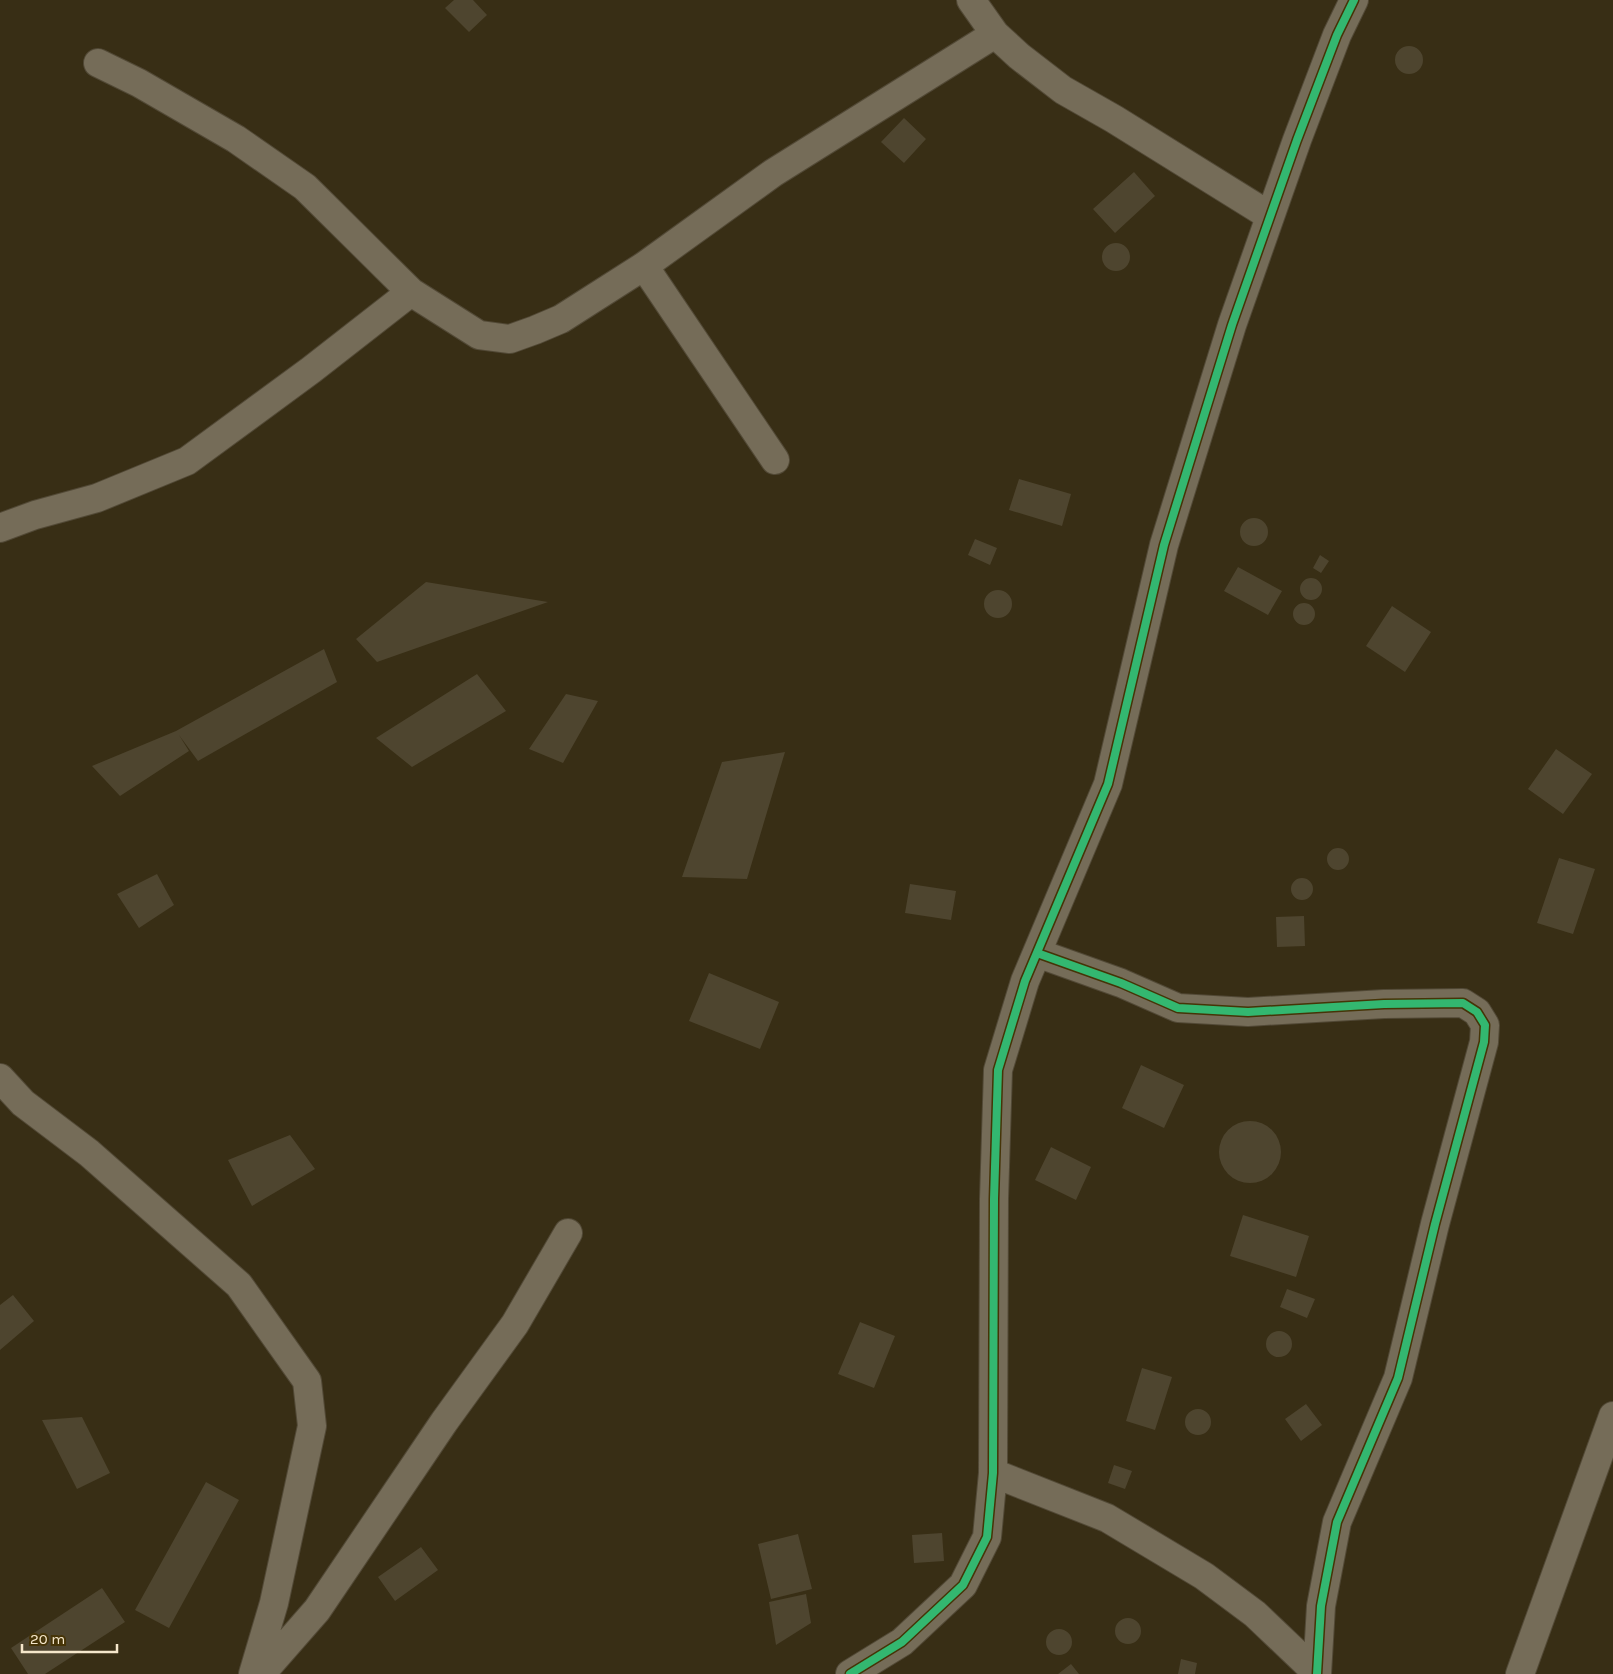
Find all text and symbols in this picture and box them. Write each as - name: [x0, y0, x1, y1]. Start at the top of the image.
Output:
- scale bar: [22, 1622, 118, 1654]
- text: 20 m: [30, 1630, 65, 1648]

